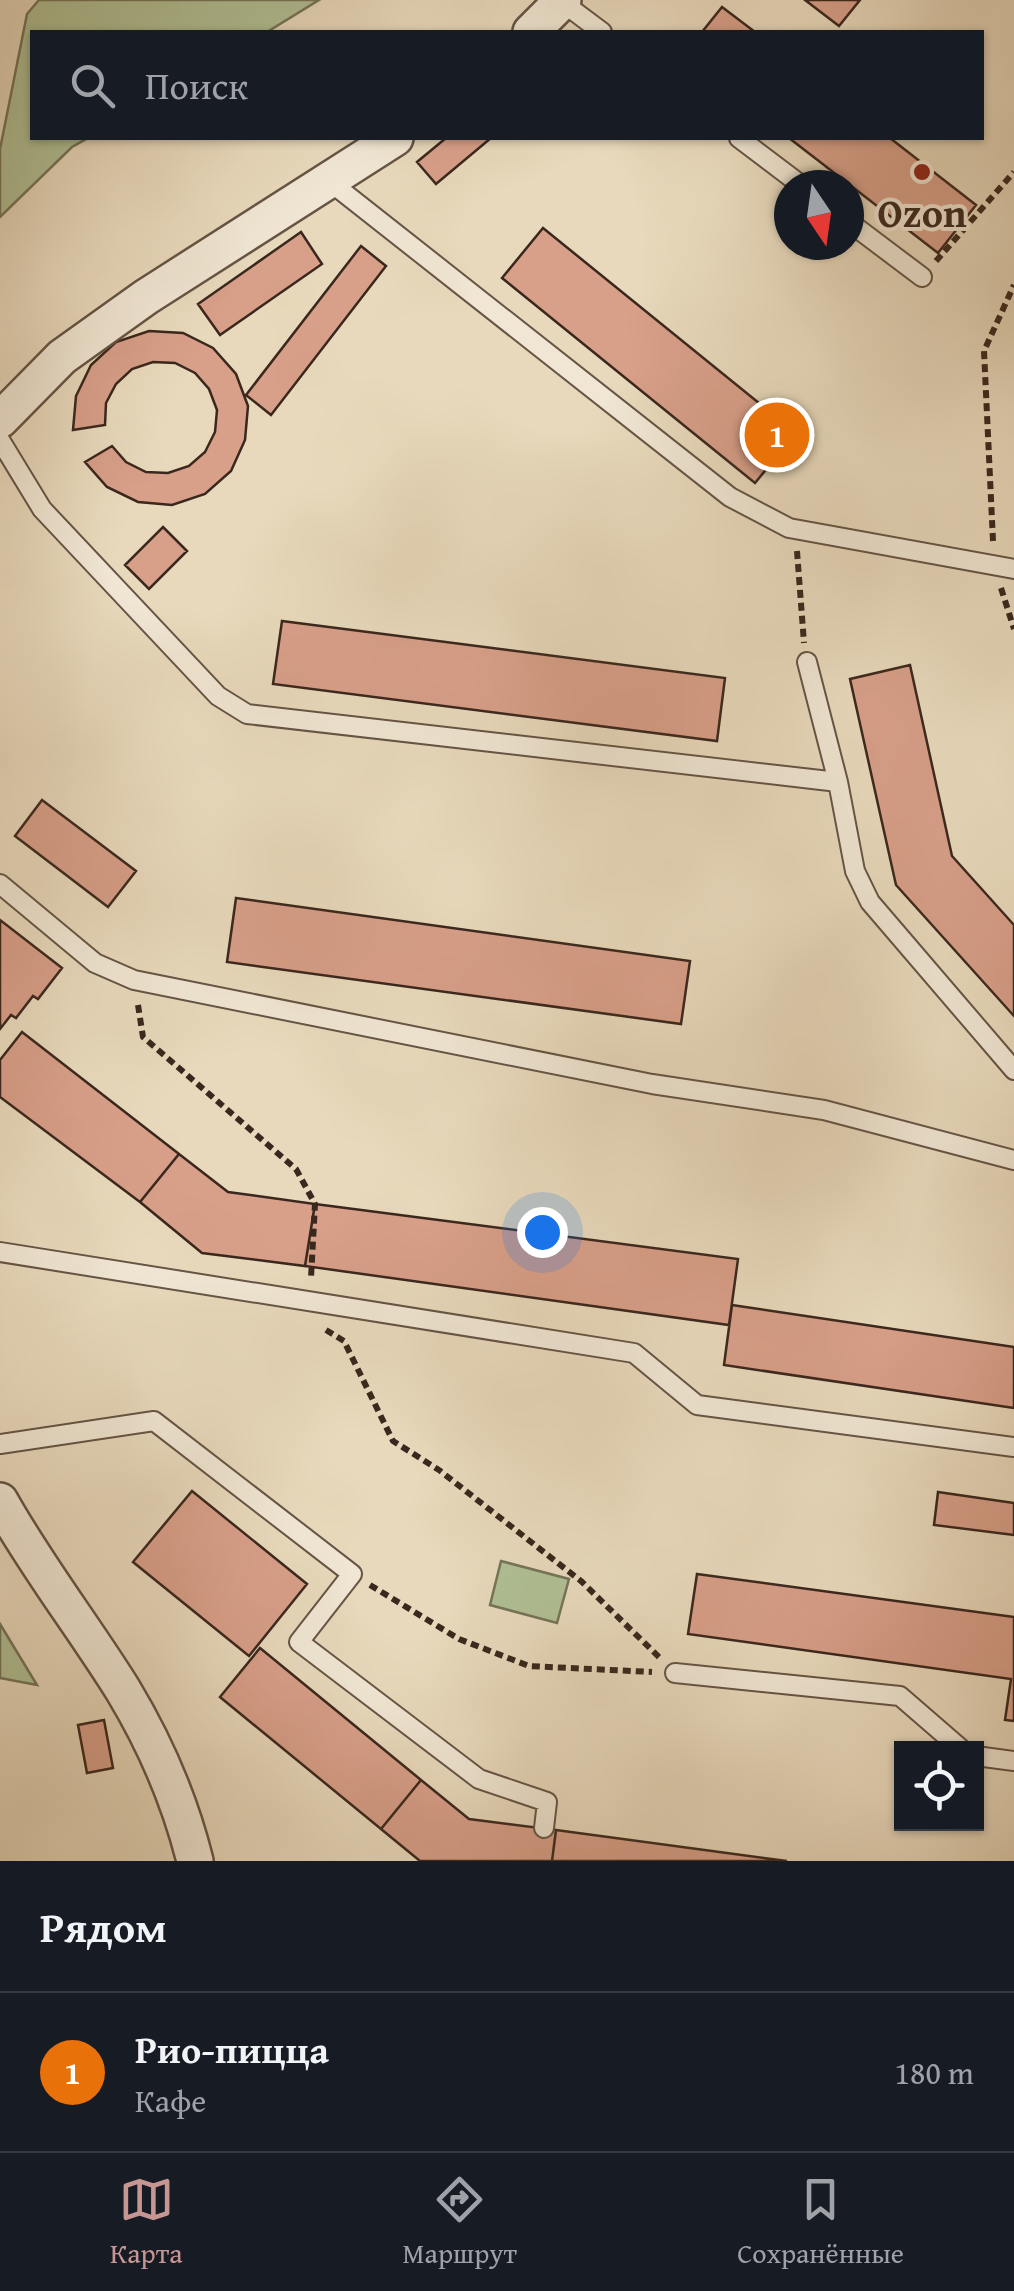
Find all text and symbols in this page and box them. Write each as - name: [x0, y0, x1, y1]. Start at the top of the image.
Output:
- search box: [30, 30, 984, 140]
- text: Поиск: [145, 57, 248, 113]
- icon: search: [65, 58, 120, 113]
- marker: Ozon: [911, 161, 933, 183]
- north arrow: [774, 170, 864, 260]
- place label: Ozon: [877, 183, 967, 242]
- pin: 1: [744, 398, 810, 472]
- your location: [517, 1207, 568, 1258]
- map controls: [894, 1741, 984, 1831]
- button: locate: [894, 1741, 984, 1831]
- text: Рядом: [40, 1896, 167, 1957]
- text: Рио-пицца: [135, 2021, 329, 2077]
- text: 1: [64, 2049, 81, 2096]
- text: 180 m: [895, 2049, 974, 2096]
- text: Кафе: [135, 2077, 206, 2124]
- tab: Карта: [110, 2172, 183, 2273]
- tab: Маршрут: [403, 2172, 517, 2273]
- tab: Сохранённые: [737, 2172, 904, 2273]

